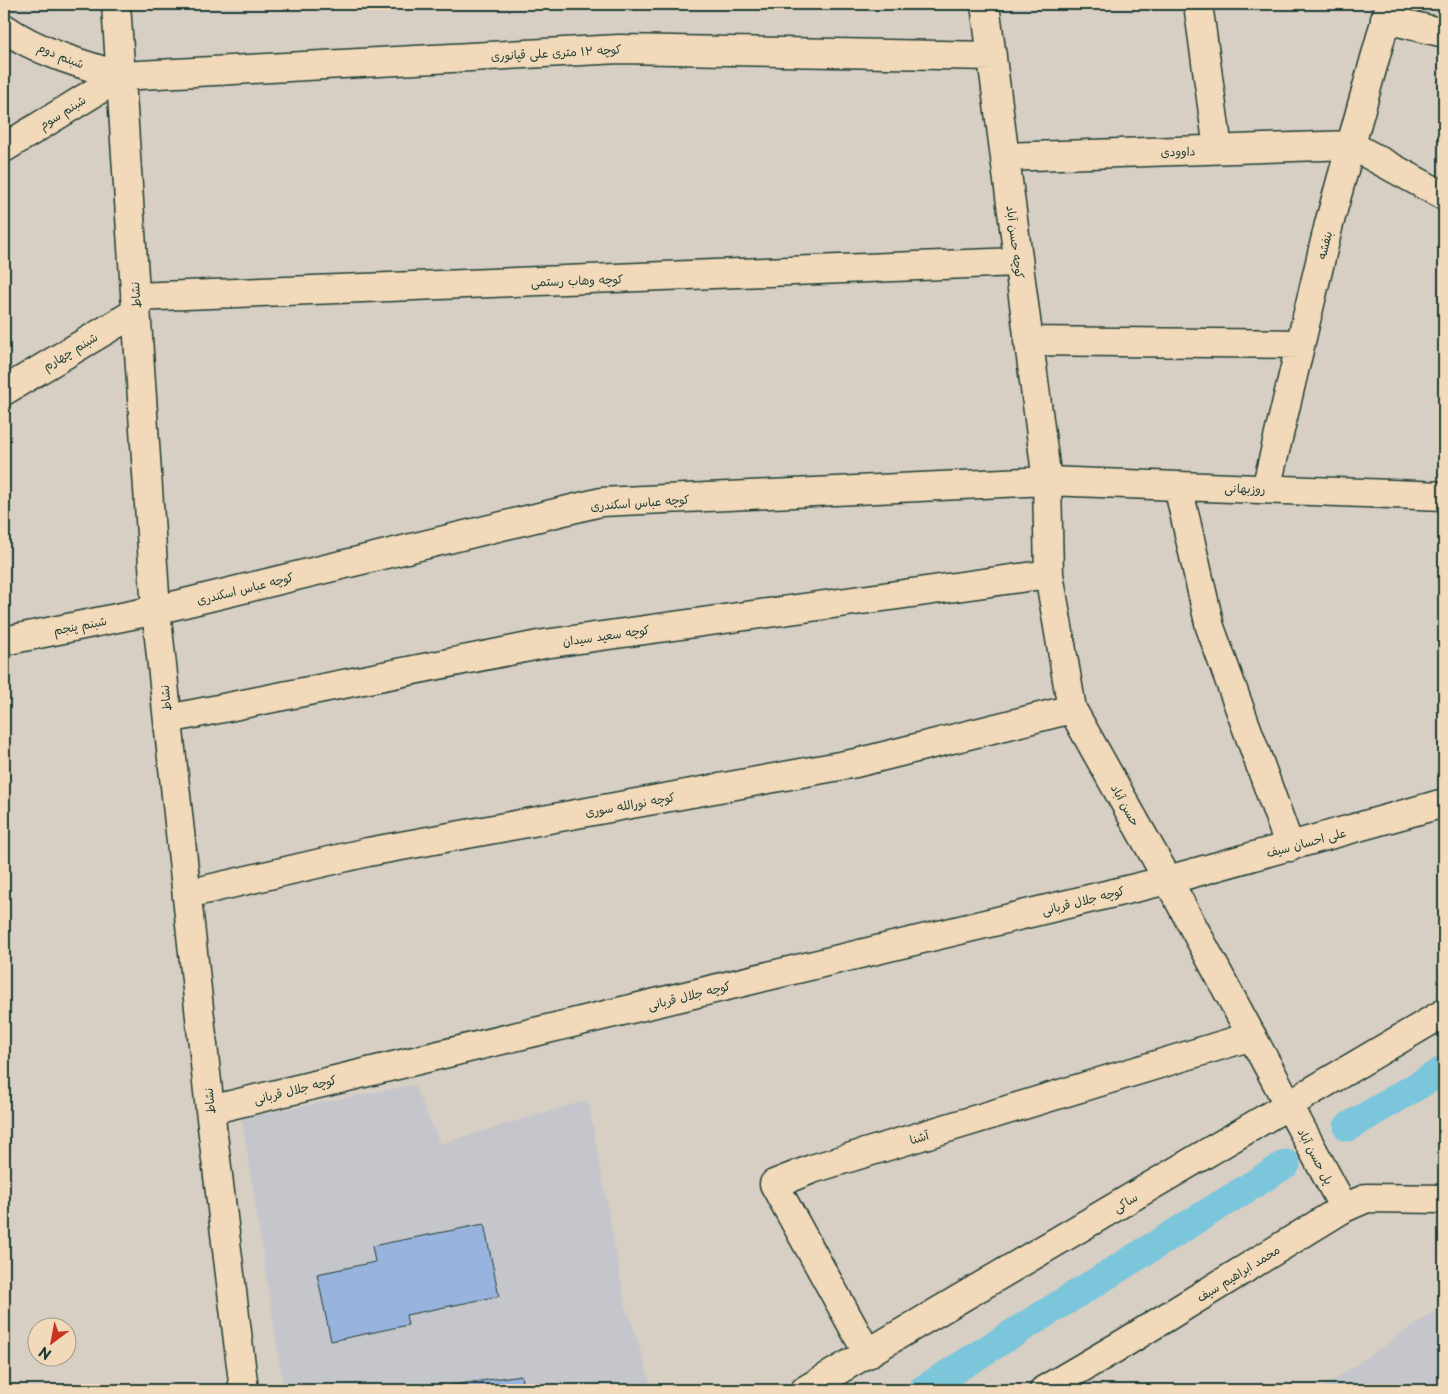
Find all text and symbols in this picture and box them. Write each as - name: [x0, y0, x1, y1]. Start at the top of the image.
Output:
- street label: شبنم دوم: [35, 37, 87, 73]
- street label: کوچه ۱۲ متری علی قپانوری: [490, 40, 622, 64]
- street label: شبنم سوم: [35, 90, 90, 134]
- street label: داوودی: [1160, 141, 1196, 161]
- street label: کوچه حسن آباد: [1003, 204, 1029, 280]
- street label: بنفشه: [1312, 229, 1336, 261]
- street label: کوچه وهاب رستمی: [530, 269, 624, 291]
- street label: نشاط: [125, 281, 145, 309]
- street label: شبنم چهارم: [39, 328, 101, 375]
- street label: روزبهانی: [1224, 478, 1266, 498]
- street label: کوچه عباس اسکندری: [590, 490, 690, 514]
- street label: کوچه عباس اسکندری: [195, 567, 295, 609]
- street label: شبنم پنجم: [52, 611, 108, 640]
- street label: کوچه سعید سیدان: [561, 620, 651, 650]
- street label: نشاط: [155, 684, 175, 712]
- street label: حسن آباد: [1107, 781, 1145, 829]
- street label: کوچه نورالله سوری: [584, 787, 676, 821]
- street label: علی احسان سیف: [1264, 823, 1348, 861]
- street label: کوچه جلال قربانی: [1040, 881, 1126, 919]
- street label: کوچه جلال قربانی: [646, 976, 732, 1014]
- street label: کوچه جلال قربانی: [252, 1070, 338, 1108]
- street label: نشاط: [199, 1087, 219, 1115]
- street label: آشنا: [907, 1125, 932, 1148]
- street label: پل حسن آباد: [1294, 1125, 1338, 1187]
- street label: ساکی: [1109, 1188, 1141, 1216]
- street label: محمد ابراهیم سیف: [1193, 1240, 1284, 1307]
- north arrow: [28, 1316, 78, 1366]
- text: N: [35, 1342, 55, 1365]

